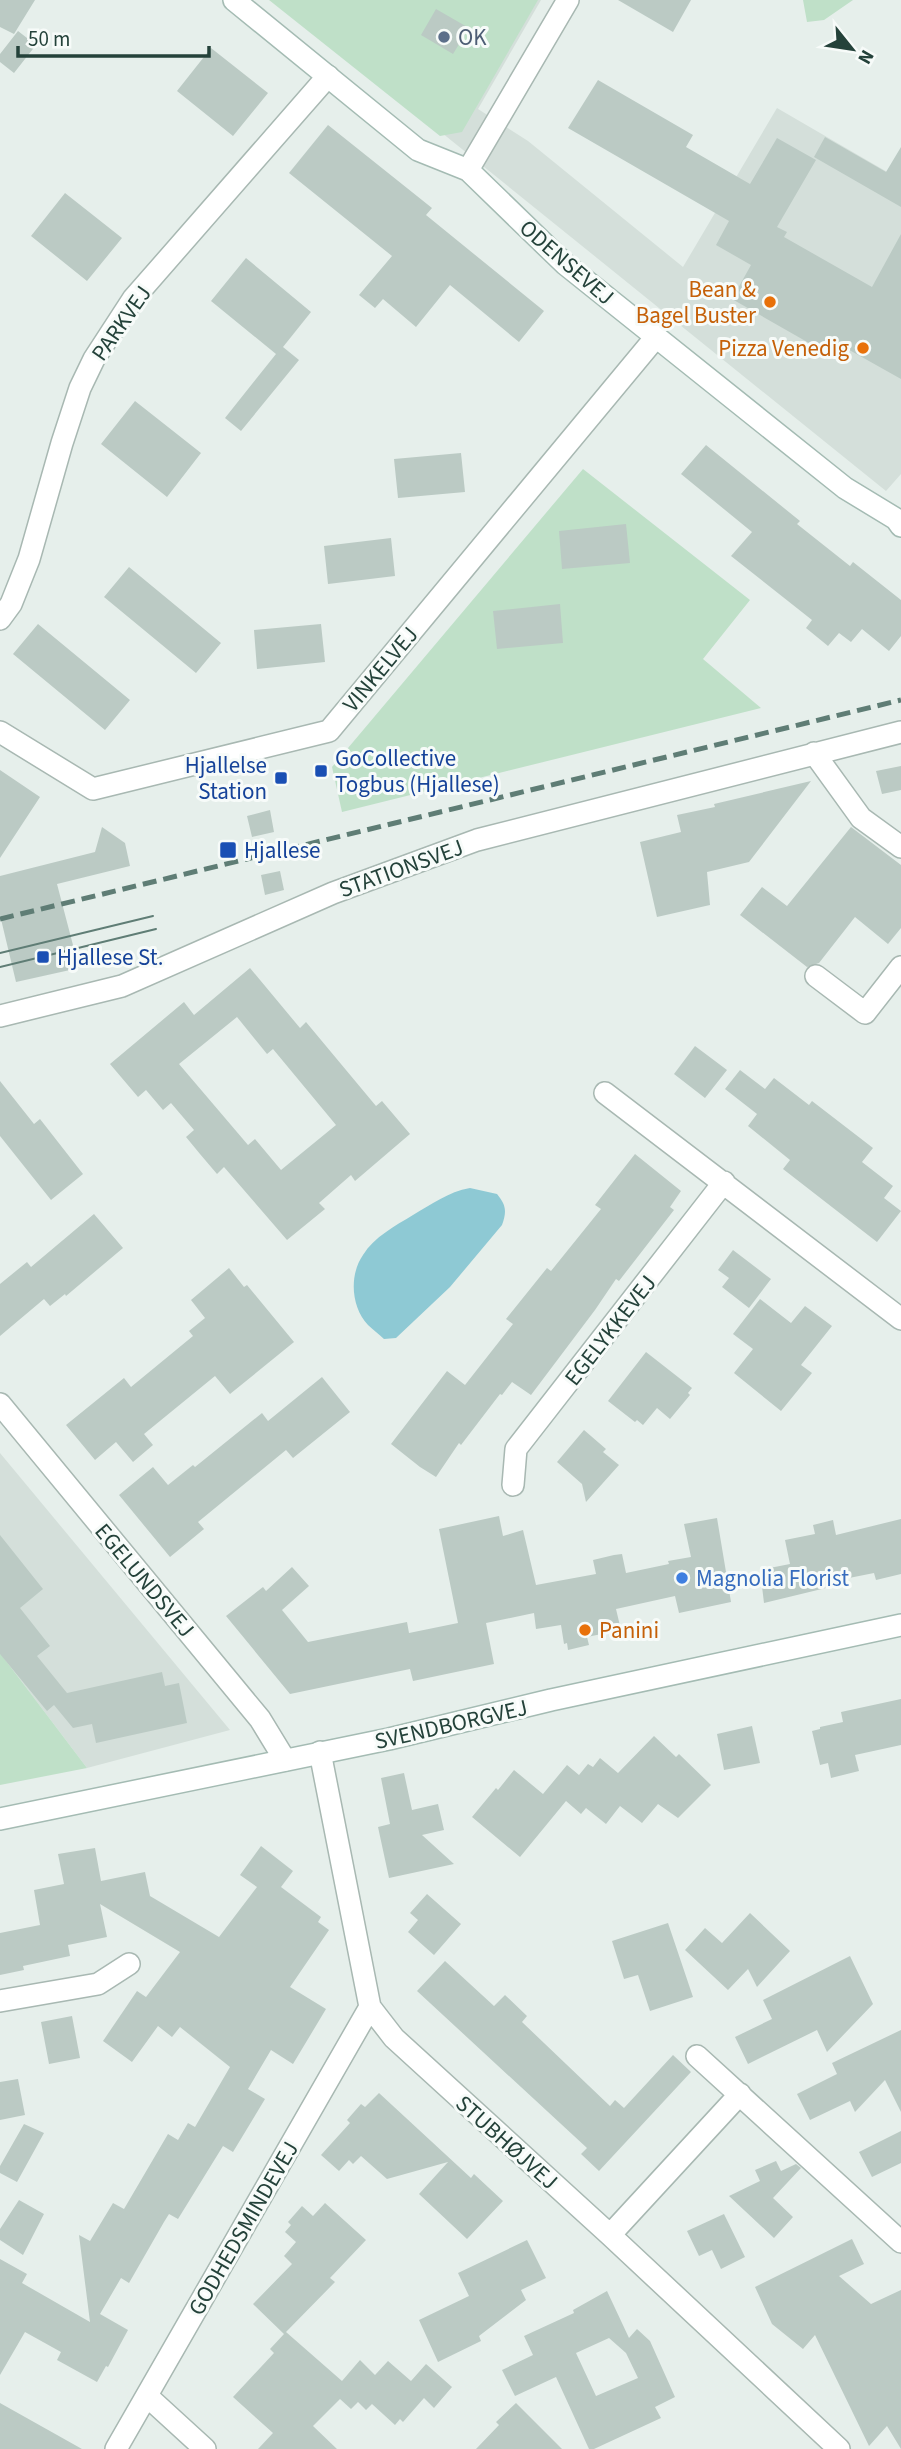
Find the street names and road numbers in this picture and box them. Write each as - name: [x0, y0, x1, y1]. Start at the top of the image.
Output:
- street label: ODENSEVEJ: [512, 212, 621, 313]
- street label: PARKVEJ: [83, 279, 159, 368]
- street label: VINKELVEJ: [335, 619, 426, 719]
- street label: STATIONSVEJ: [334, 831, 468, 906]
- street label: EGELYKKEVEJ: [557, 1268, 664, 1393]
- street label: EGELUNDSVEJ: [87, 1516, 202, 1645]
- street label: SVENDBORGVEJ: [371, 1691, 531, 1758]
- street label: STUBHØJVEJ: [448, 2087, 565, 2197]
- street label: GODHEDSMINDEVEJ: [180, 2135, 307, 2321]

